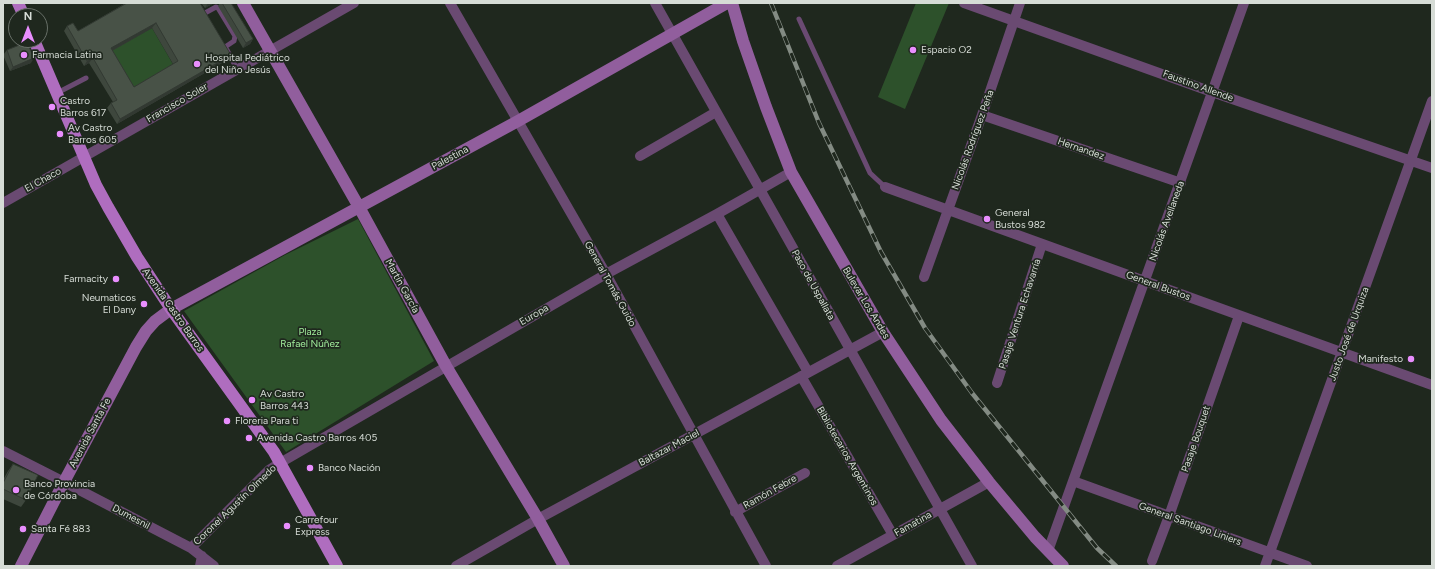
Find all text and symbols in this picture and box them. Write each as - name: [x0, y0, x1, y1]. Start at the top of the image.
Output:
- north arrow: [8, 8, 48, 48]
- text: N: [24, 10, 32, 23]
- place label: Espacio O2: [921, 44, 972, 56]
- marker: Espacio O2: [908, 45, 918, 55]
- place label: Farmacia Latina: [32, 49, 102, 61]
- marker: Farmacia Latina: [19, 50, 29, 60]
- place label: Hospital Pediátrico del Niño Jesús: [205, 52, 290, 76]
- marker: Hospital Pediátrico del Niño Jesús: [192, 59, 202, 69]
- street label: Faustino Allende: [1161, 68, 1235, 104]
- street label: Francisco Soler: [144, 81, 210, 125]
- street label: Nicolás Rodríguez Peña: [949, 88, 997, 192]
- place label: Castro Barros 617: [60, 95, 106, 118]
- marker: Castro Barros 617: [47, 102, 57, 112]
- place label: Av Castro Barros 605: [68, 122, 117, 146]
- marker: Av Castro Barros 605: [55, 129, 65, 139]
- street label: Hernandez: [1056, 135, 1106, 163]
- street label: Palestina: [430, 143, 470, 173]
- street label: El Chaco: [23, 165, 63, 195]
- street label: Nicolás Avellaneda: [1147, 179, 1187, 263]
- place label: General Bustos 982: [995, 207, 1045, 230]
- marker: General Bustos 982: [982, 214, 992, 224]
- street label: General Tomás Guido: [582, 239, 638, 329]
- street label: Paso de Uspallata: [789, 248, 837, 322]
- street label: Martín García: [382, 257, 422, 315]
- street label: Pasaje Ventura Echavarría: [996, 257, 1044, 371]
- street label: Bulevar Los Andes: [840, 265, 892, 341]
- street label: Avenida Castro Barros: [140, 266, 206, 354]
- street label: General Bustos: [1124, 269, 1192, 303]
- place label: Farmacity: [64, 273, 108, 285]
- marker: Farmacity: [111, 274, 121, 284]
- street label: Justo José de Urquiza: [1326, 285, 1372, 383]
- place label: Neumaticos El Dany: [82, 292, 136, 316]
- marker: Neumaticos El Dany: [139, 299, 149, 309]
- street label: Europa: [517, 302, 551, 328]
- park label: Plaza Rafael Núñez: [280, 326, 340, 350]
- place label: Manifesto: [1358, 353, 1403, 365]
- marker: Manifesto: [1406, 354, 1416, 364]
- place label: Av Castro Barros 443: [260, 388, 309, 412]
- marker: Av Castro Barros 443: [247, 395, 257, 405]
- street label: Avenida Santa Fe: [67, 396, 113, 470]
- street label: Bibliotecarios Argentinos: [814, 404, 880, 508]
- street label: Pasaje Bouquet: [1179, 404, 1213, 474]
- place label: Floreria Para ti: [235, 415, 298, 427]
- marker: Floreria Para ti: [222, 416, 232, 426]
- street label: Baltazar Maciel: [637, 427, 701, 469]
- place label: Avenida Castro Barros 405: [257, 432, 377, 444]
- marker: Avenida Castro Barros 405: [244, 433, 254, 443]
- street label: Coronel Agustín Olmedo: [191, 462, 279, 548]
- place label: Banco Nación: [318, 462, 380, 474]
- marker: Banco Nación: [305, 463, 315, 473]
- street label: Ramón Febre: [741, 472, 799, 512]
- place label: Banco Provincia de Córdoba: [24, 478, 95, 502]
- marker: Banco Provincia de Córdoba: [11, 485, 21, 495]
- street label: General Santiago Liniers: [1137, 500, 1243, 548]
- street label: Dumesnil: [110, 502, 152, 532]
- street label: Famatina: [892, 509, 934, 539]
- place label: Carrefour Express: [295, 514, 338, 538]
- marker: Carrefour Express: [282, 521, 292, 531]
- place label: Santa Fé 883: [31, 523, 90, 535]
- marker: Santa Fé 883: [18, 524, 28, 534]

